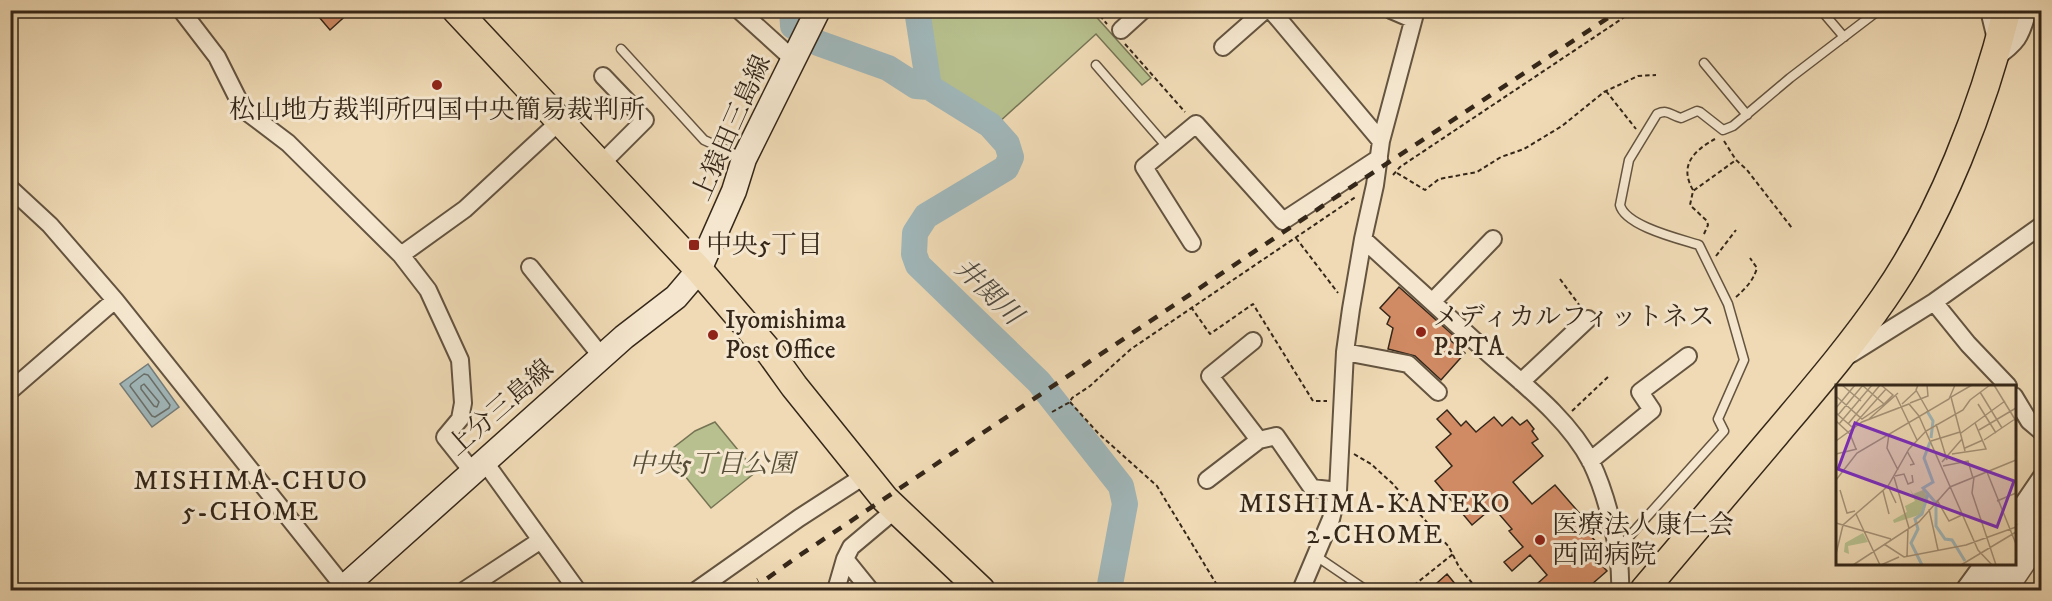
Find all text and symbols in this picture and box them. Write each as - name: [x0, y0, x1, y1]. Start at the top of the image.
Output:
- street label: 上猿田三島線: [685, 50, 779, 206]
- marker: 松山地方裁判所四国中央簡易裁判所: [430, 78, 444, 92]
- place label: 松山地方裁判所四国中央簡易裁判所: [229, 94, 645, 127]
- place label: 中央5丁目: [706, 229, 823, 262]
- marker: 中央5丁目: [687, 238, 701, 252]
- water label: 井関川: [947, 252, 1031, 334]
- place label: メディカルフィットネス P.PTA: [1433, 301, 1715, 364]
- place label: Iyomishima Post Office: [725, 304, 846, 367]
- marker: メディカルフィットネス P.PTA: [1414, 325, 1428, 339]
- marker: Iyomishima Post Office: [706, 328, 720, 342]
- street label: 上分三島線: [441, 353, 561, 463]
- inset map: [1836, 385, 2016, 565]
- park label: 中央5丁目公園: [629, 448, 799, 481]
- district label: MISHIMA-CHUO 5-CHOME: [133, 464, 369, 529]
- district label: MISHIMA-KANEKO 2-CHOME: [1239, 487, 1511, 552]
- place label: 医療法人康仁会 西岡病院: [1552, 509, 1734, 572]
- marker: 医療法人康仁会 西岡病院: [1533, 533, 1547, 547]

